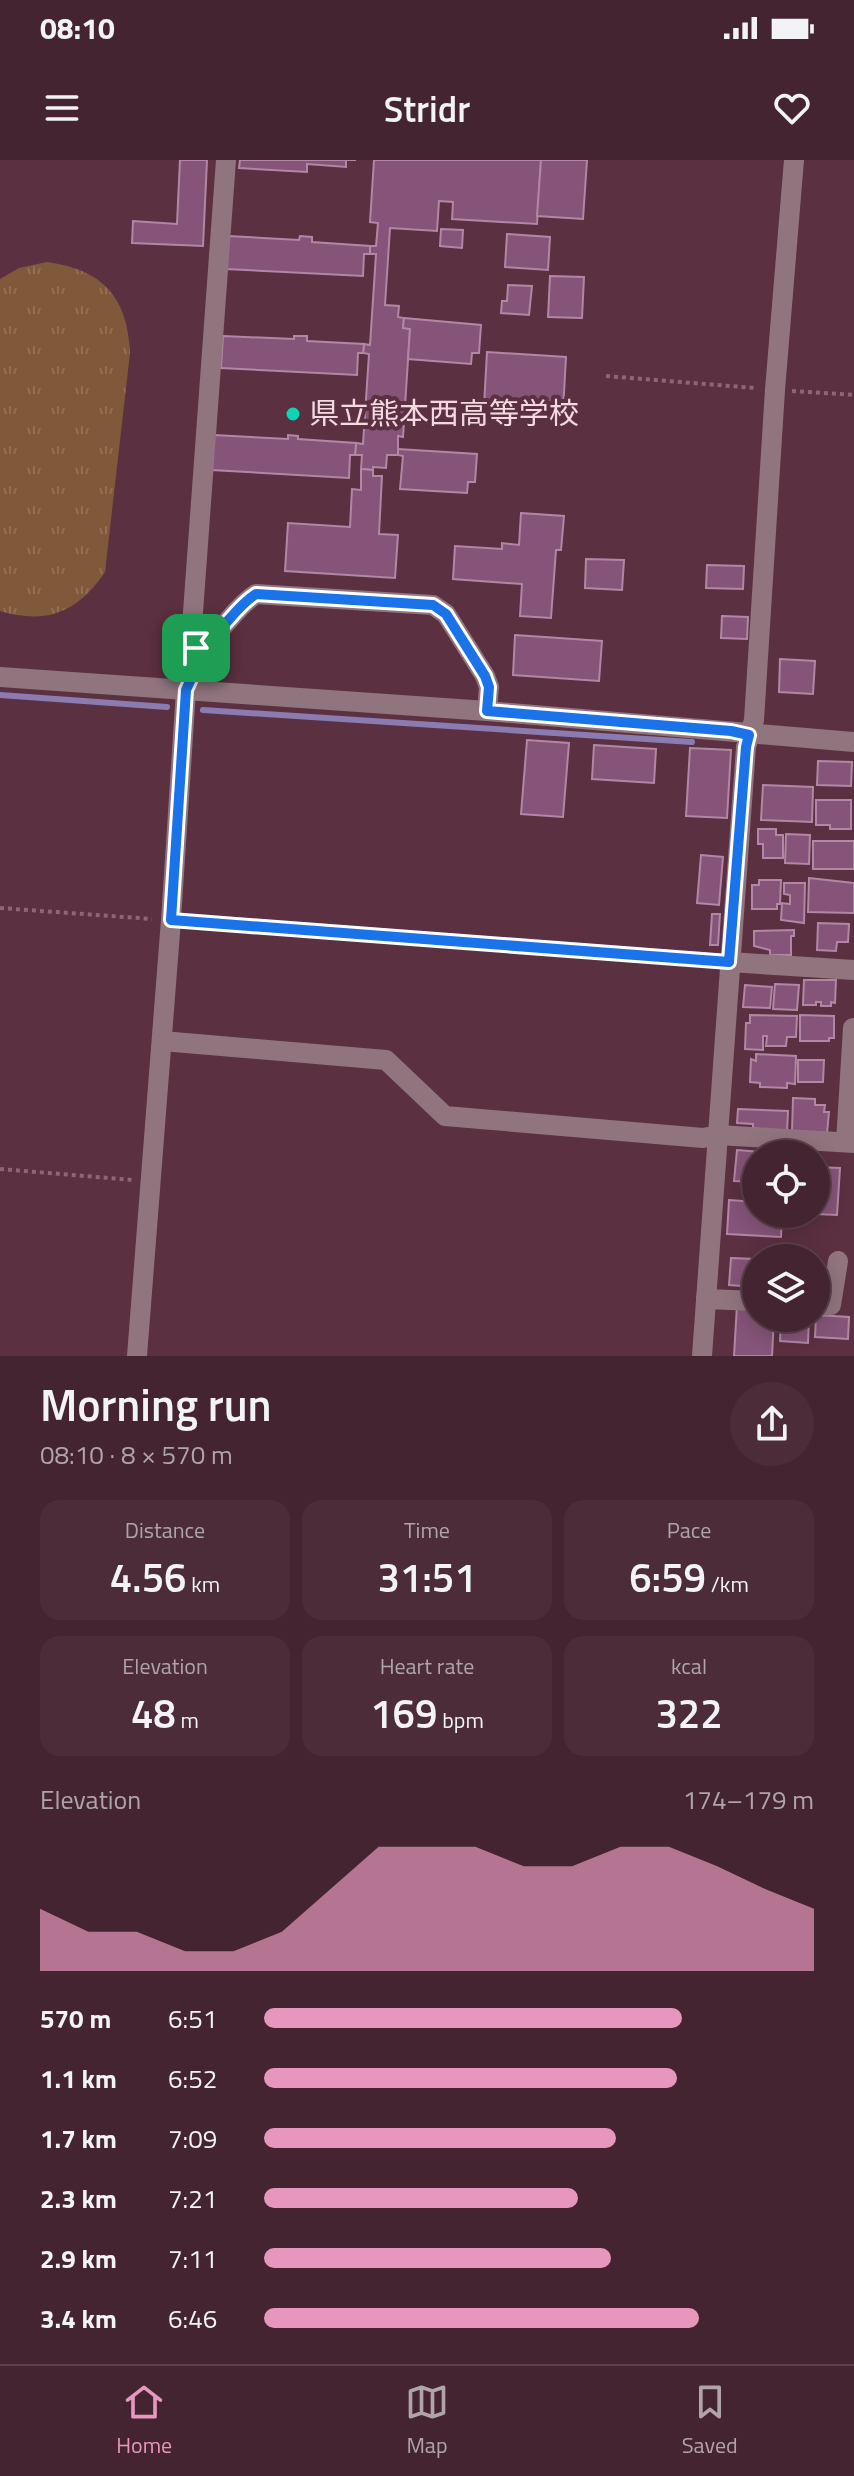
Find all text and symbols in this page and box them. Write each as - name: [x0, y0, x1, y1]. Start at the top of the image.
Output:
- text: 08:10: [40, 5, 115, 51]
- text: Stridr: [384, 81, 470, 136]
- icon: menu: [40, 86, 84, 130]
- icon: heart: [770, 86, 814, 130]
- place label: 県立熊本西高等学校: [309, 390, 579, 436]
- marker: 県立熊本西高等学校: [284, 405, 302, 423]
- pin: [162, 614, 230, 682]
- icon: arrive: [174, 626, 218, 670]
- map controls: [742, 1140, 830, 1332]
- button: locate: [742, 1140, 830, 1228]
- button: layers: [742, 1244, 830, 1332]
- text: Morning run: [40, 1371, 272, 1438]
- button: share: [730, 1382, 814, 1466]
- text: 08:10 · 8 × 570 m: [40, 1435, 233, 1474]
- text: Distance: [125, 1513, 205, 1547]
- text: Time: [404, 1513, 450, 1547]
- text: Pace: [667, 1513, 711, 1547]
- text: 4.56: [110, 1547, 186, 1608]
- text: 31:51: [377, 1547, 477, 1608]
- text: 6:59: [629, 1547, 706, 1608]
- text: km: [186, 1567, 220, 1601]
- text: /km: [706, 1567, 749, 1601]
- text: Elevation: [122, 1649, 208, 1683]
- text: Heart rate: [380, 1649, 474, 1683]
- text: kcal: [671, 1649, 707, 1683]
- text: 48: [131, 1683, 176, 1744]
- text: 169: [370, 1683, 437, 1744]
- text: 322: [655, 1683, 723, 1744]
- text: m: [176, 1703, 199, 1737]
- text: bpm: [437, 1703, 484, 1737]
- text: Elevation: [40, 1780, 141, 1819]
- text: 174–179 m: [683, 1780, 814, 1819]
- text: 570 m: [40, 1999, 111, 2038]
- text: 6:51: [168, 1999, 217, 2038]
- text: 1.1 km: [40, 2059, 117, 2098]
- text: 6:52: [168, 2059, 217, 2098]
- text: 1.7 km: [40, 2119, 117, 2158]
- text: 7:09: [168, 2119, 217, 2158]
- text: 2.3 km: [40, 2179, 117, 2218]
- text: 7:21: [168, 2179, 217, 2218]
- text: 2.9 km: [40, 2239, 117, 2278]
- text: 7:11: [168, 2239, 217, 2278]
- text: 3.4 km: [40, 2299, 117, 2338]
- text: 6:46: [168, 2299, 217, 2338]
- tab: Home: [116, 2380, 172, 2462]
- tab: Map: [405, 2380, 449, 2462]
- tab: Saved: [682, 2380, 738, 2462]

